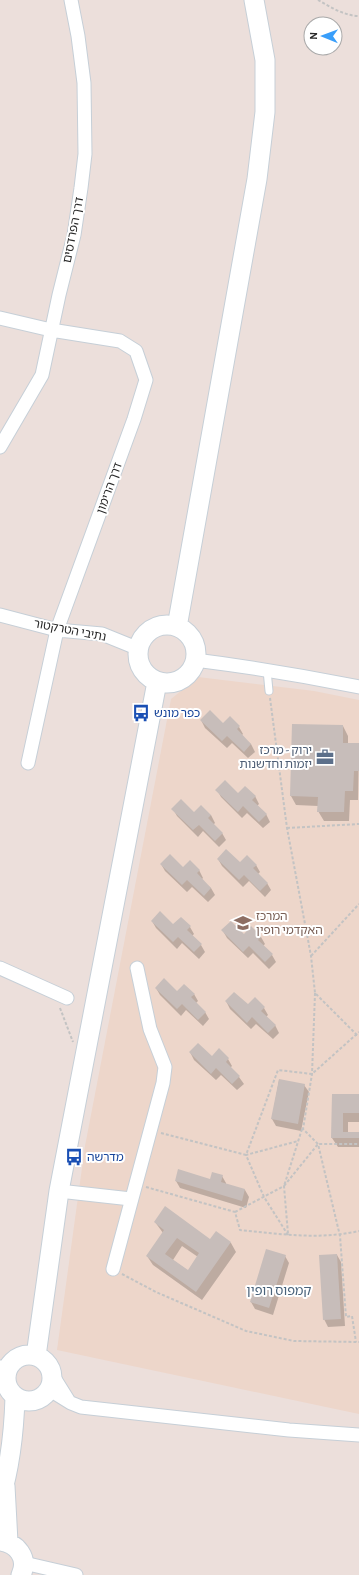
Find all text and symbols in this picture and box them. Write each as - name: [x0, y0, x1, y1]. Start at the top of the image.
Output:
- north arrow: [303, 16, 343, 56]
- text: N: [308, 32, 319, 40]
- street label: דרך הפרדסים: [61, 196, 85, 264]
- street label: דרך הרימון: [94, 460, 124, 515]
- street label: נתיבי הטרקטור: [33, 617, 107, 643]
- bus stop icon: כפר מונש: [131, 703, 151, 723]
- place label: כפר מונש: [154, 707, 200, 719]
- place label: ירוק - מרכז יזמות וחדשנות: [240, 744, 312, 770]
- office icon: ירוק - מרכז יזמות וחדשנות: [315, 747, 335, 767]
- place label: המרכז האקדמי רופין: [256, 910, 323, 936]
- school or university icon: המרכז האקדמי רופין: [233, 913, 253, 933]
- bus stop icon: מדרשה: [64, 1147, 84, 1167]
- place label: מדרשה: [87, 1151, 124, 1163]
- district label: קמפוס רופין: [247, 1285, 311, 1298]

